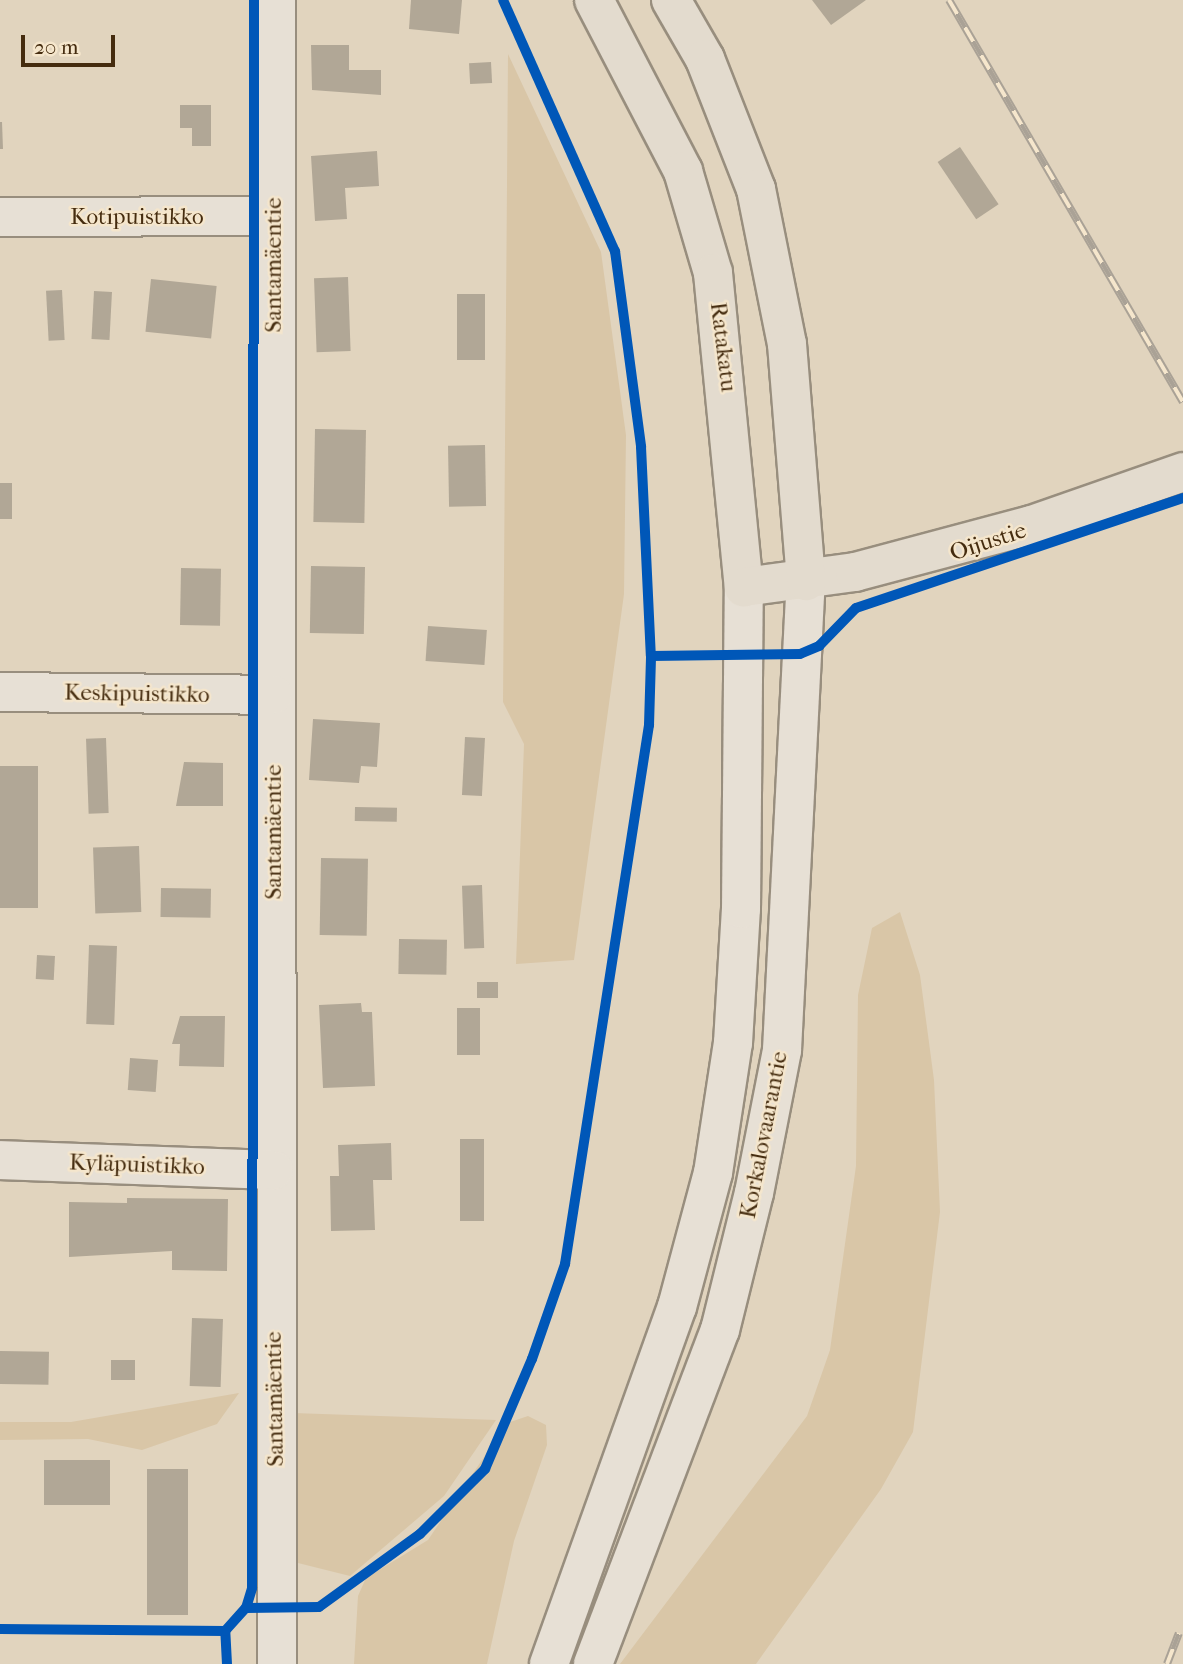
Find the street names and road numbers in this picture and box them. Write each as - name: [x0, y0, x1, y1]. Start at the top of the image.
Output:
- street label: Santamäentie: [260, 197, 288, 333]
- street label: Kotipuistikko: [70, 203, 204, 231]
- street label: Ratakatu: [704, 301, 742, 393]
- street label: Oijustie: [946, 517, 1030, 567]
- street label: Keskipuistikko: [64, 679, 210, 709]
- street label: Santamäentie: [260, 764, 288, 900]
- street label: Korkalovaarantie: [734, 1049, 794, 1221]
- street label: Kyläpuistikko: [69, 1149, 205, 1181]
- street label: Santamäentie: [260, 1331, 290, 1467]

